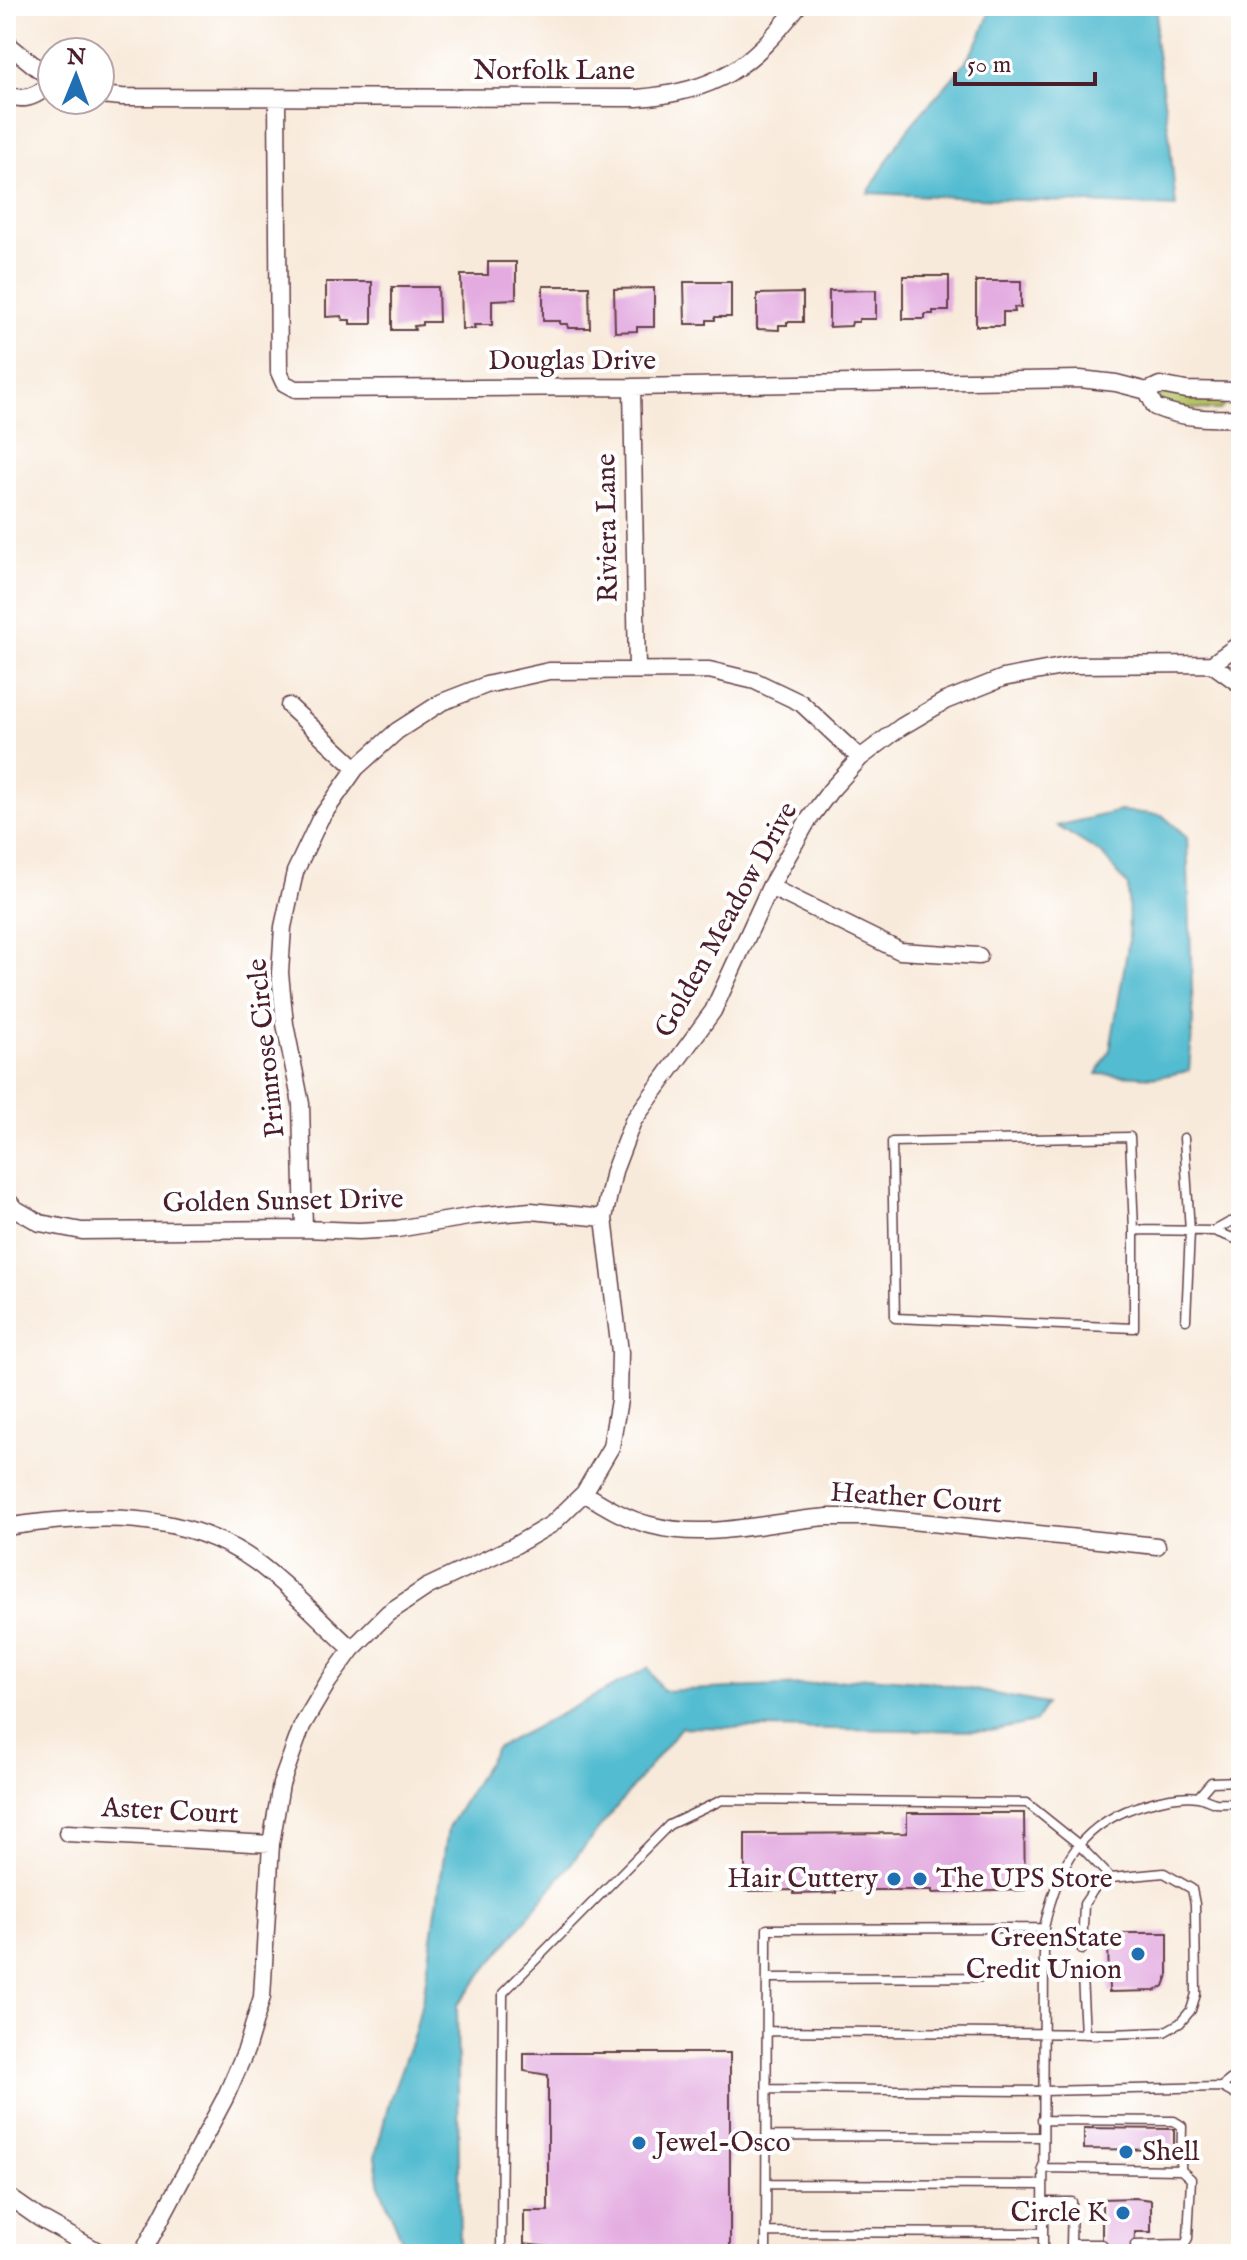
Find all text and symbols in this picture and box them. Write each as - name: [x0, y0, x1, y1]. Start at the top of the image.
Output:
- north arrow: [36, 36, 116, 116]
- scale bar: [955, 36, 1095, 86]
- text: N: [66, 44, 86, 72]
- text: 50 m: [967, 50, 1011, 81]
- street label: Norfolk Lane: [473, 54, 635, 89]
- street label: Douglas Drive: [488, 344, 656, 379]
- street label: Riviera Lane: [589, 453, 627, 603]
- street label: Golden Meadow Drive: [648, 796, 806, 1044]
- street label: Primrose Circle: [240, 957, 294, 1139]
- street label: Golden Sunset Drive: [162, 1182, 404, 1222]
- street label: Heather Court: [829, 1476, 1003, 1522]
- street label: Aster Court: [100, 1791, 240, 1833]
- place label: Hair Cuttery: [727, 1862, 878, 1897]
- place label: The UPS Store: [936, 1862, 1113, 1897]
- marker: Hair Cuttery: [885, 1870, 903, 1888]
- marker: The UPS Store: [911, 1870, 929, 1888]
- place label: GreenState Credit Union: [966, 1921, 1122, 1988]
- marker: GreenState Credit Union: [1129, 1945, 1147, 1963]
- place label: Jewel-Osco: [652, 2126, 791, 2161]
- marker: Jewel-Osco: [630, 2134, 648, 2152]
- place label: Shell: [1142, 2135, 1200, 2170]
- marker: Shell: [1117, 2143, 1135, 2161]
- place label: Circle K: [1011, 2196, 1108, 2231]
- marker: Circle K: [1114, 2204, 1132, 2222]

